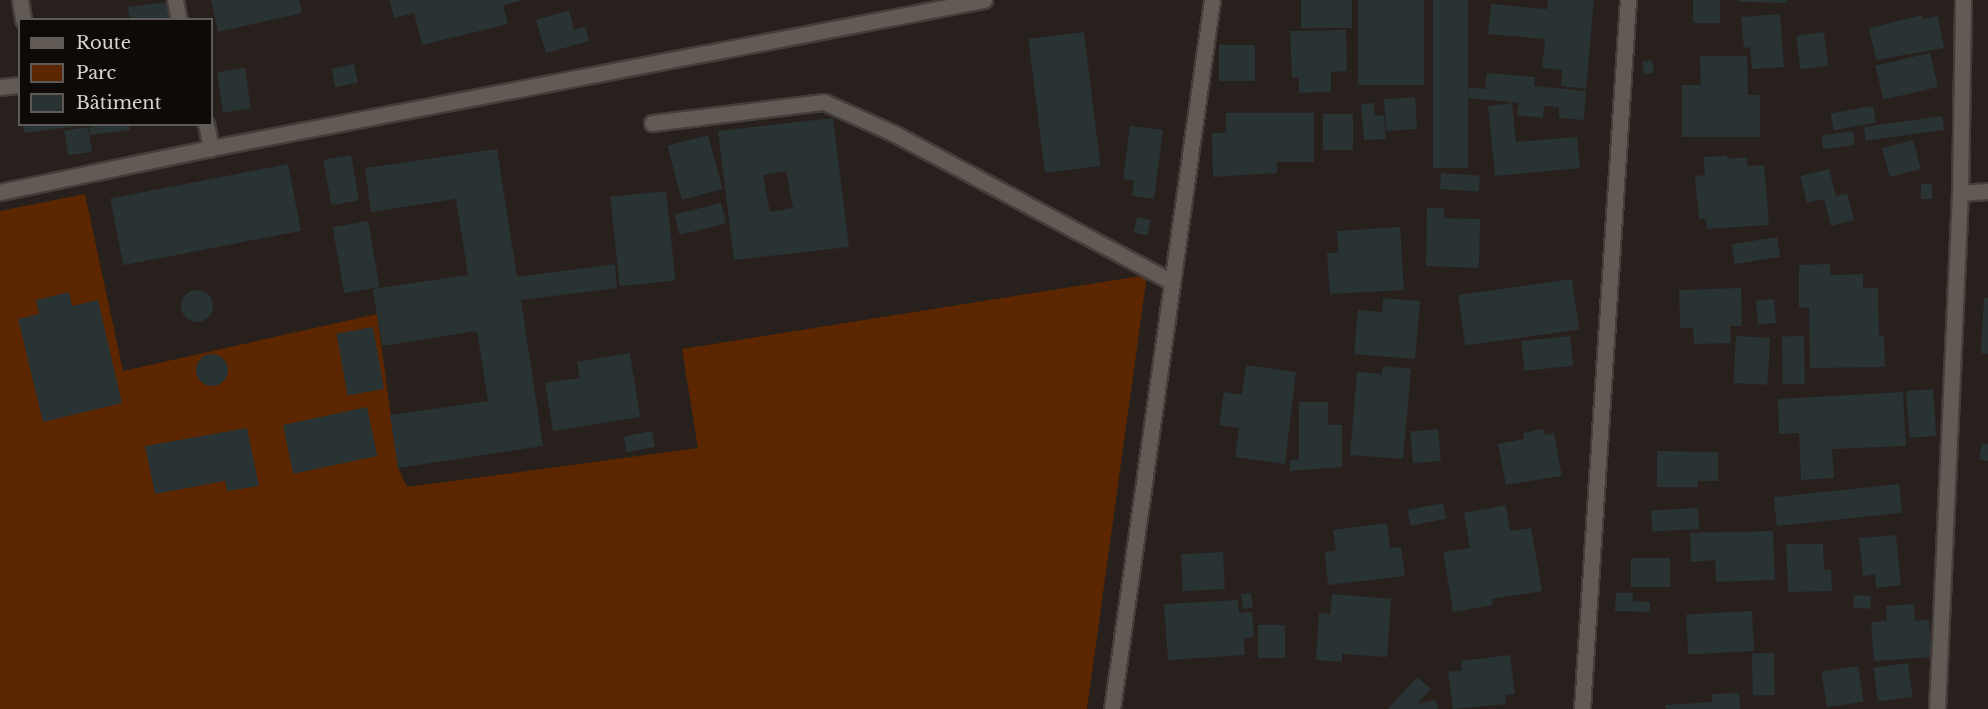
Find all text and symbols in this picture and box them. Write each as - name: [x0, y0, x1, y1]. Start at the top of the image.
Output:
- legend: [18, 18, 213, 126]
- text: Route: [76, 32, 131, 54]
- text: Parc: [76, 62, 116, 84]
- text: Bâtiment: [76, 92, 162, 114]

